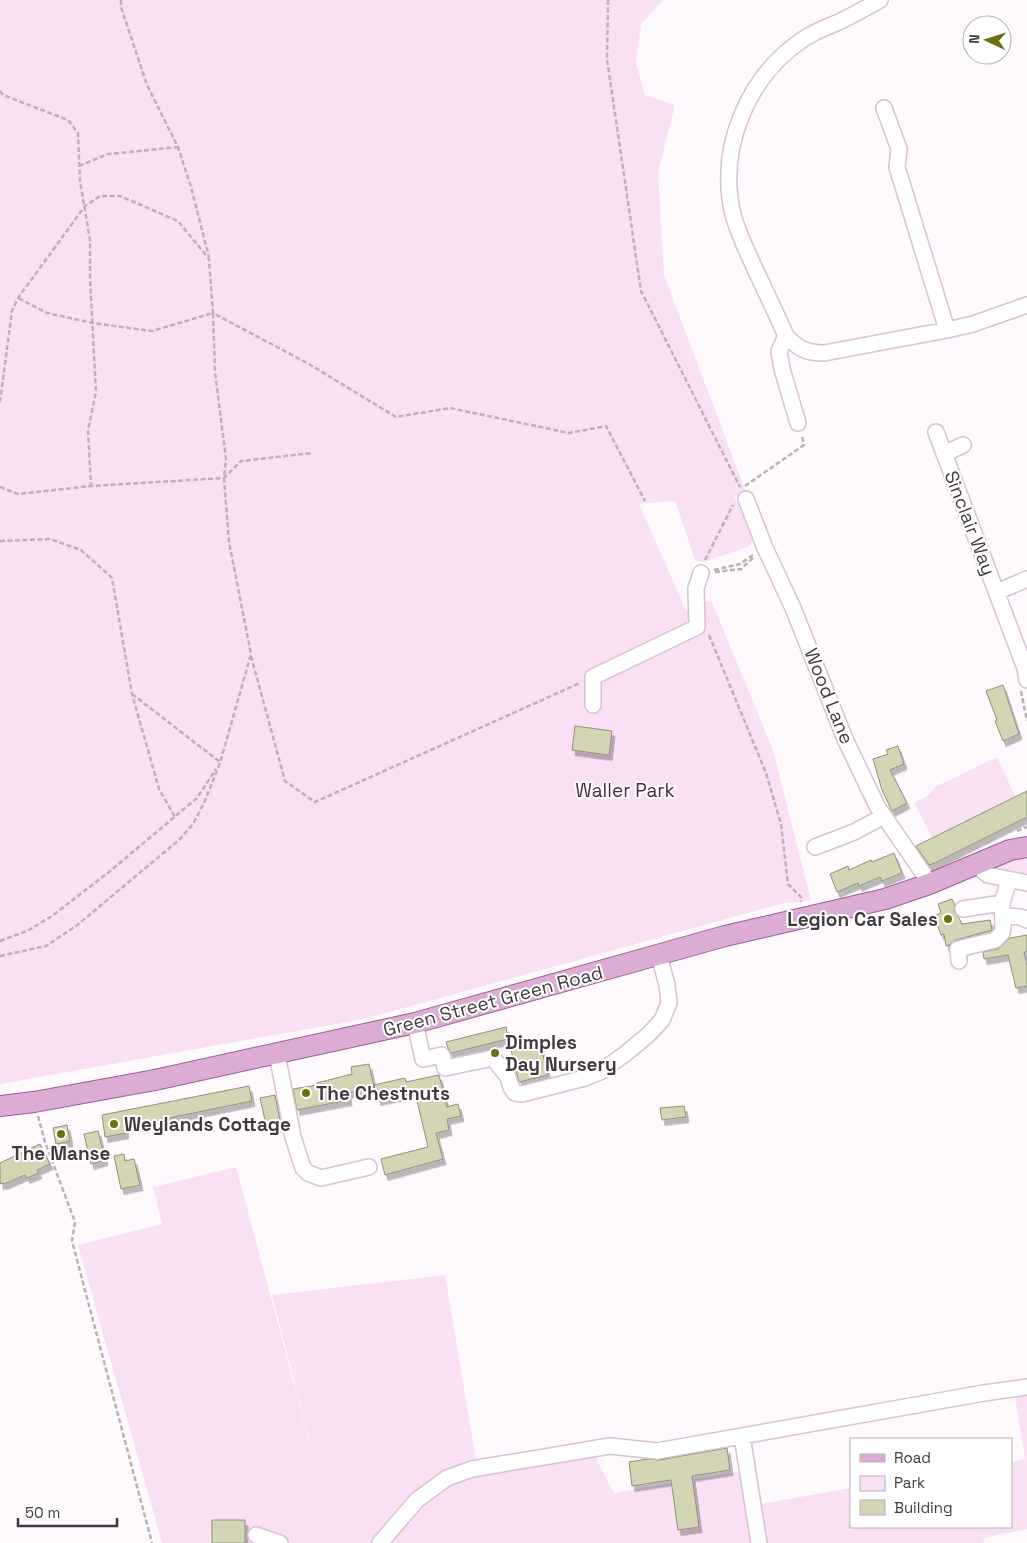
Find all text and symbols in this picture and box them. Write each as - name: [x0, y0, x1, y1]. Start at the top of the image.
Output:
- north arrow: [962, 15, 1012, 65]
- text: N: [965, 34, 983, 44]
- street label: Sinclair Way: [939, 467, 1001, 579]
- street label: Wood Lane: [798, 644, 860, 748]
- park label: Waller Park: [575, 778, 675, 803]
- place label: Legion Car Sales: [787, 907, 938, 932]
- marker: Legion Car Sales: [942, 913, 954, 925]
- street label: Green Street Green Road: [380, 960, 606, 1042]
- place label: Dimples Day Nursery: [505, 1030, 617, 1077]
- marker: Dimples Day Nursery: [489, 1047, 501, 1059]
- place label: The Chestnuts: [316, 1081, 450, 1106]
- marker: The Chestnuts: [300, 1087, 312, 1099]
- place label: Weylands Cottage: [124, 1112, 291, 1137]
- marker: Weylands Cottage: [108, 1118, 120, 1130]
- marker: The Manse: [55, 1128, 67, 1140]
- place label: The Manse: [11, 1141, 111, 1166]
- legend: [850, 1438, 1012, 1528]
- text: Road: [894, 1448, 931, 1467]
- text: Park: [894, 1473, 925, 1492]
- scale bar: [18, 1496, 116, 1528]
- text: Building: [894, 1498, 953, 1517]
- text: 50 m: [25, 1503, 60, 1522]

